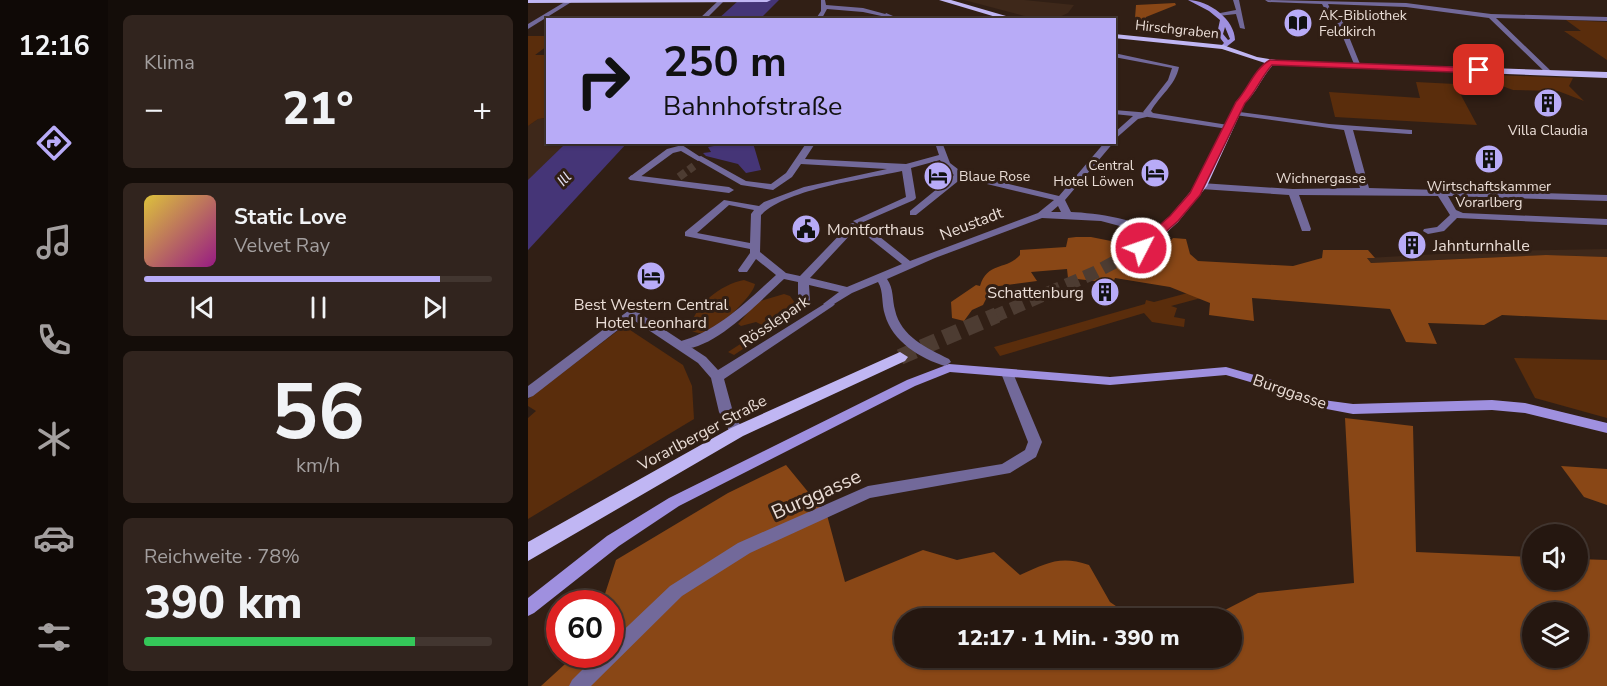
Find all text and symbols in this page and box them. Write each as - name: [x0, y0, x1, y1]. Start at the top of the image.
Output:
- place label: AK-Bibliothek Feldkirch: [1319, 6, 1408, 41]
- library icon: AK-Bibliothek Feldkirch: [1282, 7, 1314, 39]
- street label: Hirschgraben: [1134, 16, 1220, 43]
- text: 12:16: [18, 28, 90, 65]
- text: 250 m: [663, 34, 787, 91]
- icon: right: [564, 42, 642, 120]
- pin: [1453, 44, 1504, 95]
- text: Klima: [144, 49, 195, 76]
- icon: arrive: [1462, 53, 1495, 86]
- text: 21°: [282, 79, 354, 140]
- text: −: [144, 87, 164, 132]
- text: +: [472, 87, 492, 132]
- building icon: Villa Claudia: [1532, 87, 1564, 119]
- text: Bahnhofstraße: [663, 88, 842, 125]
- place label: Villa Claudia: [1507, 121, 1588, 140]
- icon: directions: [33, 122, 75, 164]
- building icon: Wirtschaftskammer Vorarlberg: [1473, 143, 1505, 175]
- place label: Central Hotel Löwen: [1053, 156, 1135, 191]
- hotel icon: Central Hotel Löwen: [1139, 157, 1171, 189]
- hotel icon: Blaue Rose: [922, 160, 954, 192]
- water label: Ill: [552, 167, 576, 191]
- place label: Blaue Rose: [959, 167, 1030, 186]
- street label: Wichnergasse: [1276, 169, 1366, 188]
- place label: Wirtschaftskammer Vorarlberg: [1427, 177, 1551, 212]
- text: Static Love: [234, 202, 347, 232]
- street label: Neustadt: [937, 202, 1006, 246]
- public building icon: Montforthaus: [790, 213, 822, 245]
- position arrow: [1109, 216, 1173, 280]
- place label: Montforthaus: [827, 219, 924, 241]
- icon: music: [33, 221, 75, 263]
- building icon: Jahnturnhalle: [1396, 229, 1428, 261]
- text: Velvet Ray: [234, 232, 330, 259]
- place label: Jahnturnhalle: [1432, 235, 1530, 257]
- hotel icon: Best Western Central Hotel Leonhard: [635, 260, 667, 292]
- building icon: Schattenburg: [1089, 276, 1121, 308]
- place label: Schattenburg: [987, 282, 1084, 304]
- street label: Rösslepark: [735, 290, 814, 353]
- icon: previous: [186, 291, 219, 324]
- icon: pause: [302, 291, 335, 324]
- icon: next: [418, 291, 451, 324]
- place label: Best Western Central Hotel Leonhard: [574, 294, 729, 334]
- icon: phone: [33, 319, 75, 361]
- text: 56: [271, 359, 365, 466]
- street label: Burggasse: [1250, 369, 1329, 415]
- street label: Vorarlberger Straße: [633, 390, 771, 477]
- icon: climate: [33, 418, 75, 460]
- text: km/h: [296, 452, 340, 479]
- street label: Burggasse: [767, 463, 865, 526]
- icon: car: [33, 517, 75, 559]
- map controls: [1522, 524, 1588, 668]
- button: sound: [1522, 524, 1588, 590]
- text: Reichweite · 78%: [144, 543, 300, 570]
- text: 390 km: [144, 573, 303, 634]
- speed limit sign: 60: [546, 590, 624, 668]
- button: layers: [1522, 602, 1588, 668]
- icon: filters: [33, 616, 75, 658]
- text: 12:17 · 1 Min. · 390 m: [957, 623, 1180, 653]

